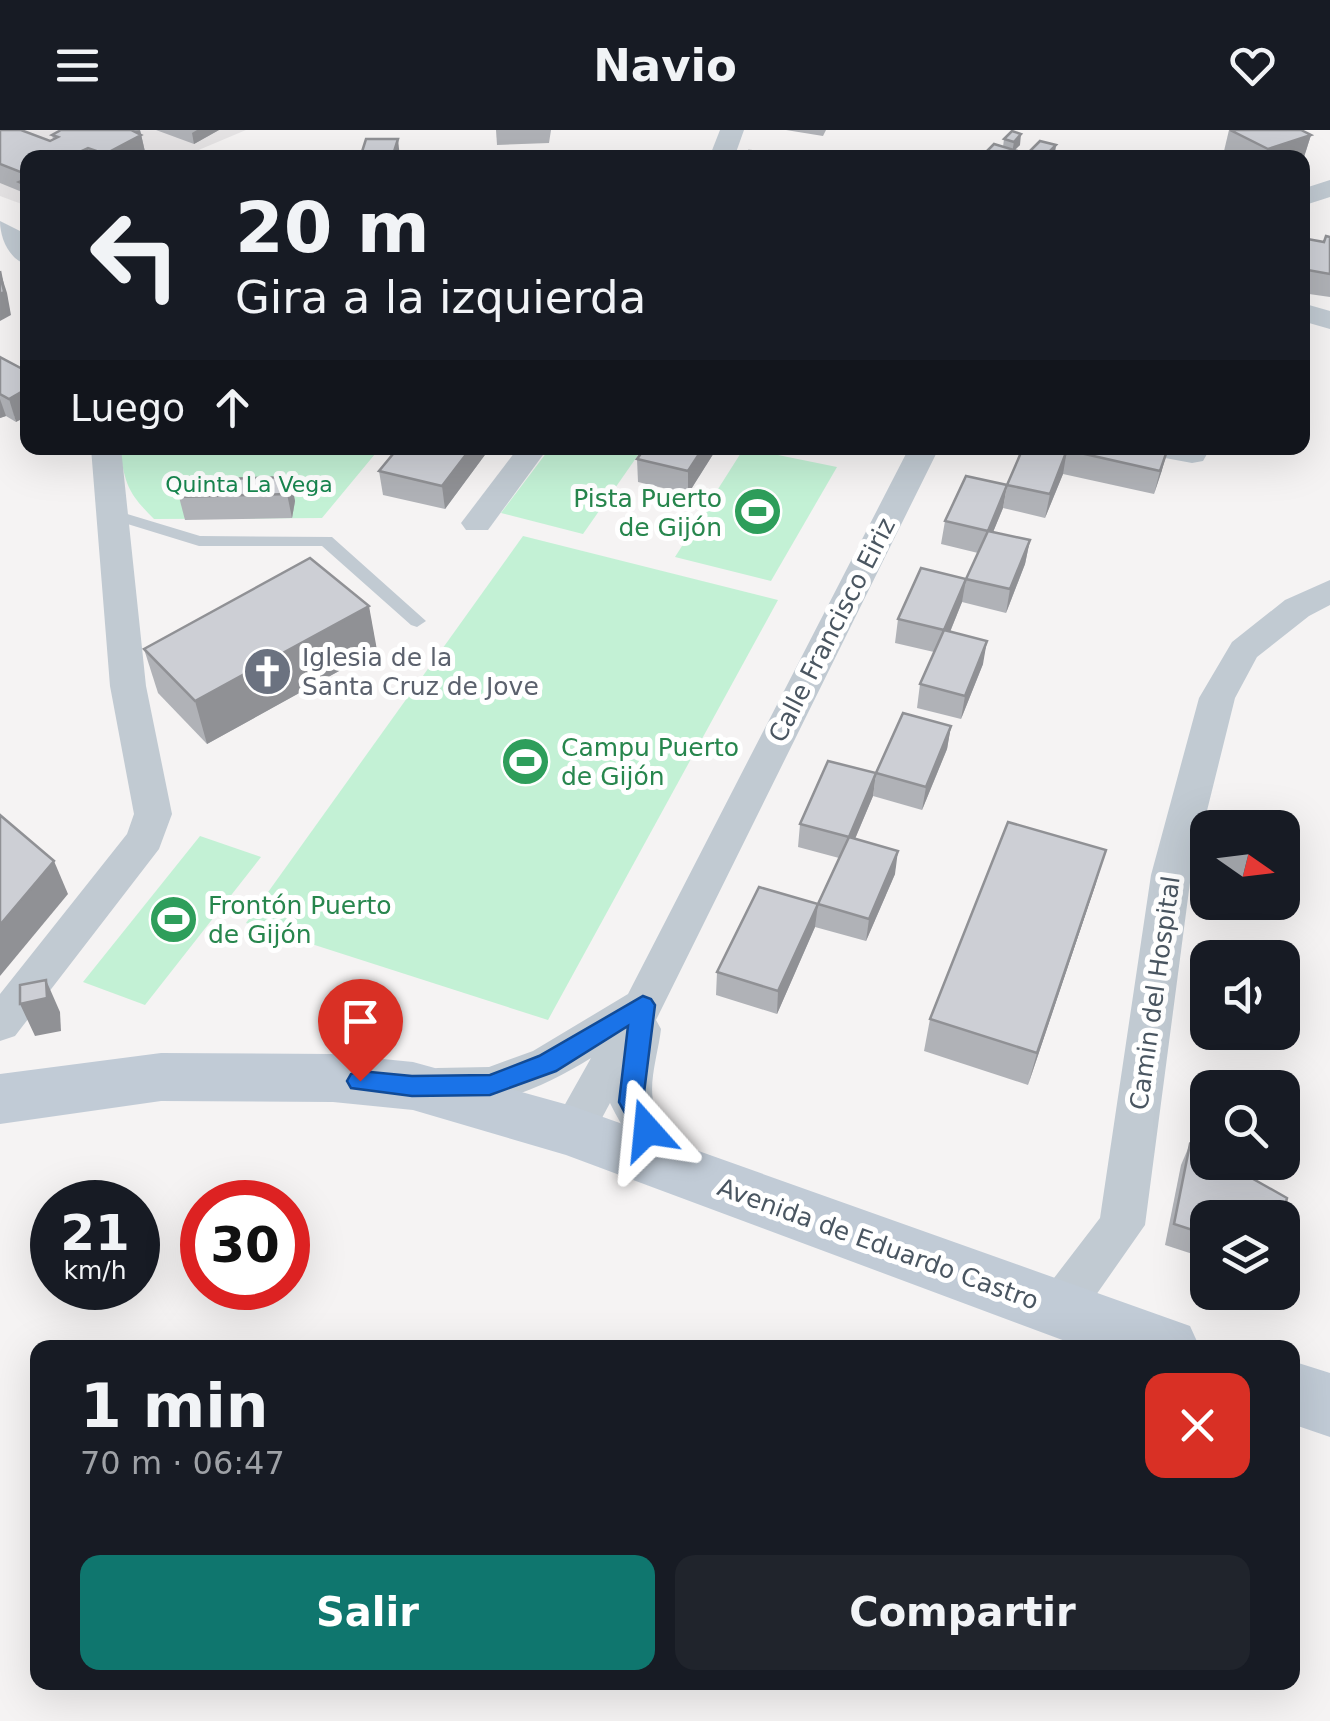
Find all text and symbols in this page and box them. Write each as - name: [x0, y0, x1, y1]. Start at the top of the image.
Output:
- icon: menu: [50, 38, 105, 93]
- icon: heart: [1225, 38, 1280, 93]
- text: Navio: [593, 39, 737, 92]
- text: 20 m: [235, 187, 430, 269]
- icon: left: [70, 190, 200, 320]
- text: Gira a la izquierda: [235, 271, 646, 324]
- icon: ahead: [205, 380, 260, 435]
- text: Luego: [70, 386, 185, 430]
- park label: Quinta La Vega: [165, 472, 333, 497]
- place label: Pista Puerto de Gijón: [573, 484, 722, 542]
- sports icon: Pista Puerto de Gijón: [731, 486, 783, 538]
- street label: Calle Francisco Eiriz: [763, 513, 901, 747]
- place label: Iglesia de la Santa Cruz de Jove: [302, 643, 539, 701]
- church icon: Iglesia de la Santa Cruz de Jove: [241, 645, 293, 697]
- place label: Campu Puerto de Gijón: [561, 733, 739, 791]
- sports icon: Campu Puerto de Gijón: [500, 735, 552, 787]
- north arrow: [1190, 810, 1300, 920]
- map controls: [1190, 810, 1300, 1310]
- street label: Camin del Hospital: [1124, 874, 1186, 1112]
- place label: Frontón Puerto de Gijón: [208, 891, 392, 949]
- sports icon: Frontón Puerto de Gijón: [147, 893, 199, 945]
- button: sound: [1190, 940, 1300, 1050]
- pin: [318, 979, 403, 1082]
- icon: arrive: [333, 994, 388, 1049]
- button: search: [1190, 1070, 1300, 1180]
- position arrow: [595, 1078, 699, 1182]
- street label: Avenida de Eduardo Castro: [714, 1172, 1042, 1316]
- speed limit sign: 30: [180, 1180, 310, 1310]
- button: layers: [1190, 1200, 1300, 1310]
- text: 21: [60, 1204, 130, 1262]
- text: km/h: [63, 1256, 127, 1285]
- text: 1 min: [80, 1371, 268, 1441]
- button: close: [1145, 1373, 1250, 1478]
- text: 70 m · 06:47: [80, 1444, 285, 1482]
- button: Salir: [80, 1555, 655, 1670]
- button: Compartir: [675, 1555, 1250, 1670]

